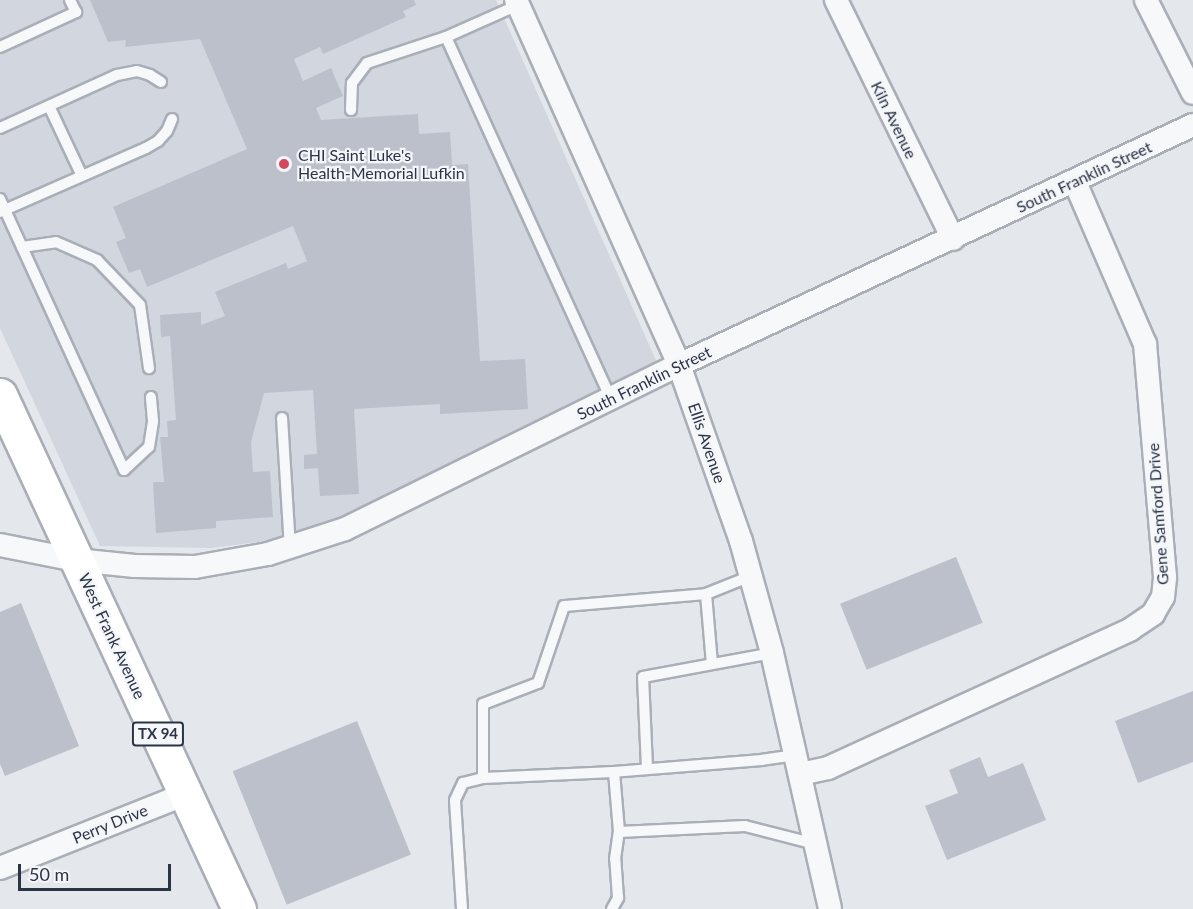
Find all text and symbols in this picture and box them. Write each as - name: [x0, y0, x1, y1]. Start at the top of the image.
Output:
- street label: Kiln Avenue: [867, 78, 921, 162]
- street label: South Franklin Street: [1013, 137, 1155, 217]
- place label: CHI Saint Luke's Health-Memorial Lufkin: [298, 145, 465, 183]
- marker: CHI Saint Luke's Health-Memorial Lufkin: [275, 155, 293, 173]
- street label: South Franklin Street: [574, 342, 714, 424]
- street label: Ellis Avenue: [684, 400, 730, 486]
- street label: Gene Samford Drive: [1143, 442, 1173, 586]
- street label: West Frank Avenue: [74, 570, 150, 702]
- road number: TX 94: [131, 722, 185, 746]
- street label: Perry Drive: [69, 800, 151, 848]
- scale bar: [21, 852, 174, 890]
- text: 50 m: [29, 863, 69, 885]

